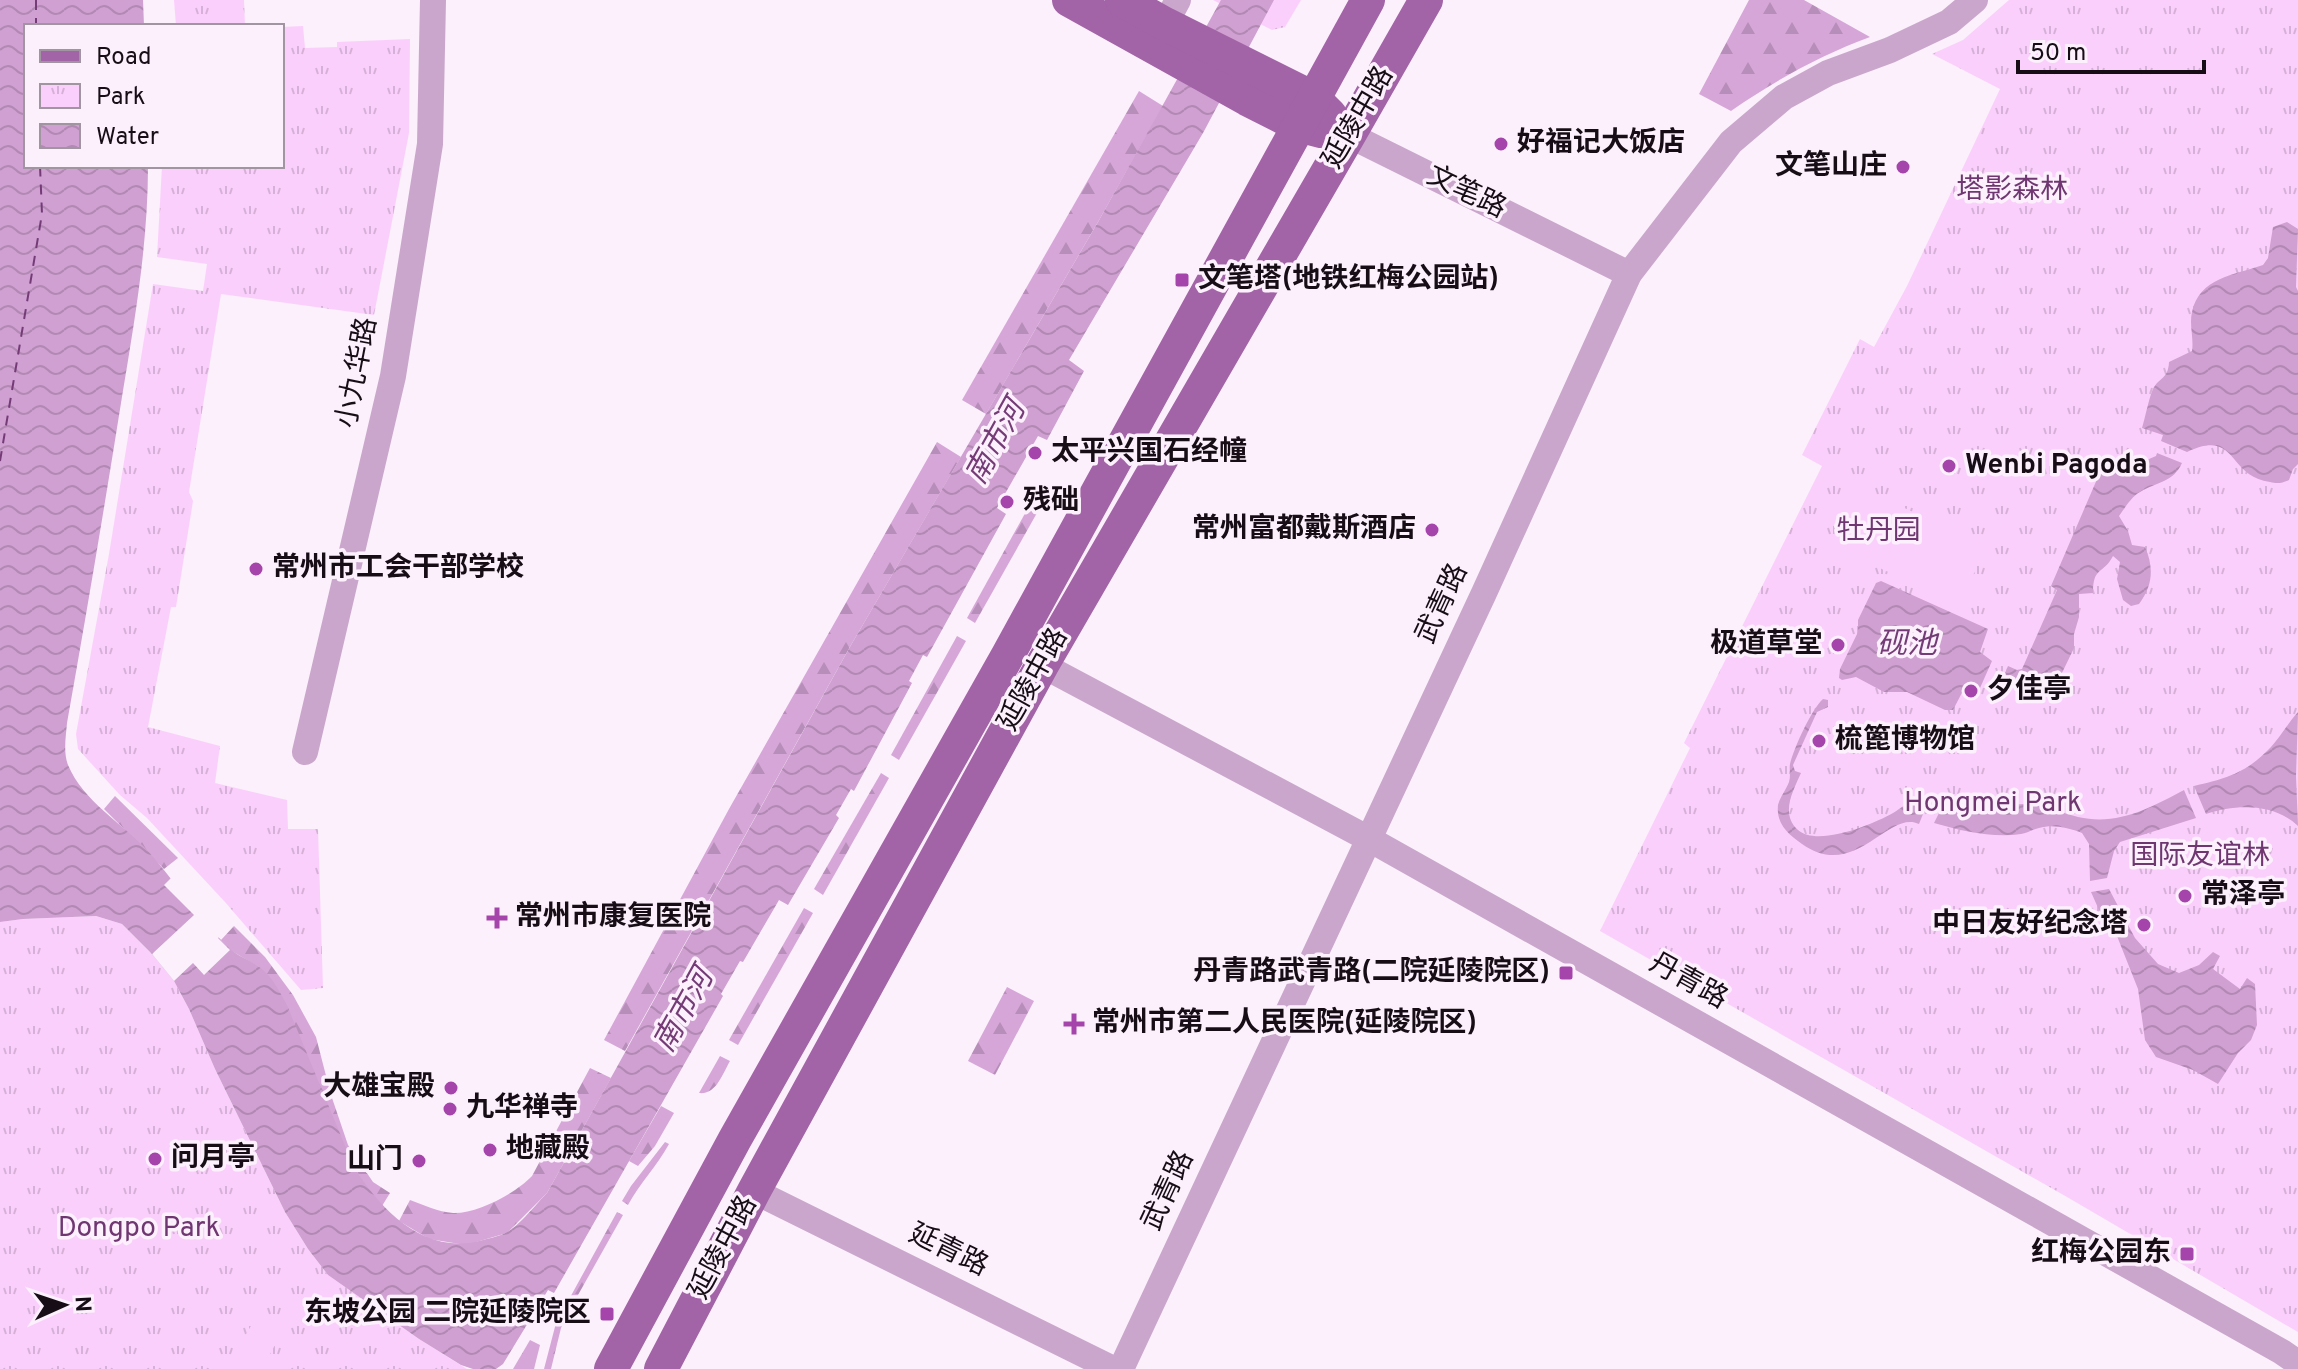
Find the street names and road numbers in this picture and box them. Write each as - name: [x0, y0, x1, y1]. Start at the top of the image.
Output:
- street label: 延陵中路: [1315, 60, 1403, 176]
- street label: 文笔路: [1420, 158, 1512, 228]
- street label: 小九华路: [330, 315, 386, 431]
- street label: 武青路: [1409, 558, 1477, 650]
- street label: 延陵中路: [991, 622, 1077, 738]
- street label: 丹青路: [1643, 946, 1733, 1018]
- street label: 武青路: [1135, 1145, 1203, 1237]
- street label: 延陵中路: [682, 1190, 766, 1306]
- street label: 延青路: [902, 1216, 994, 1286]

